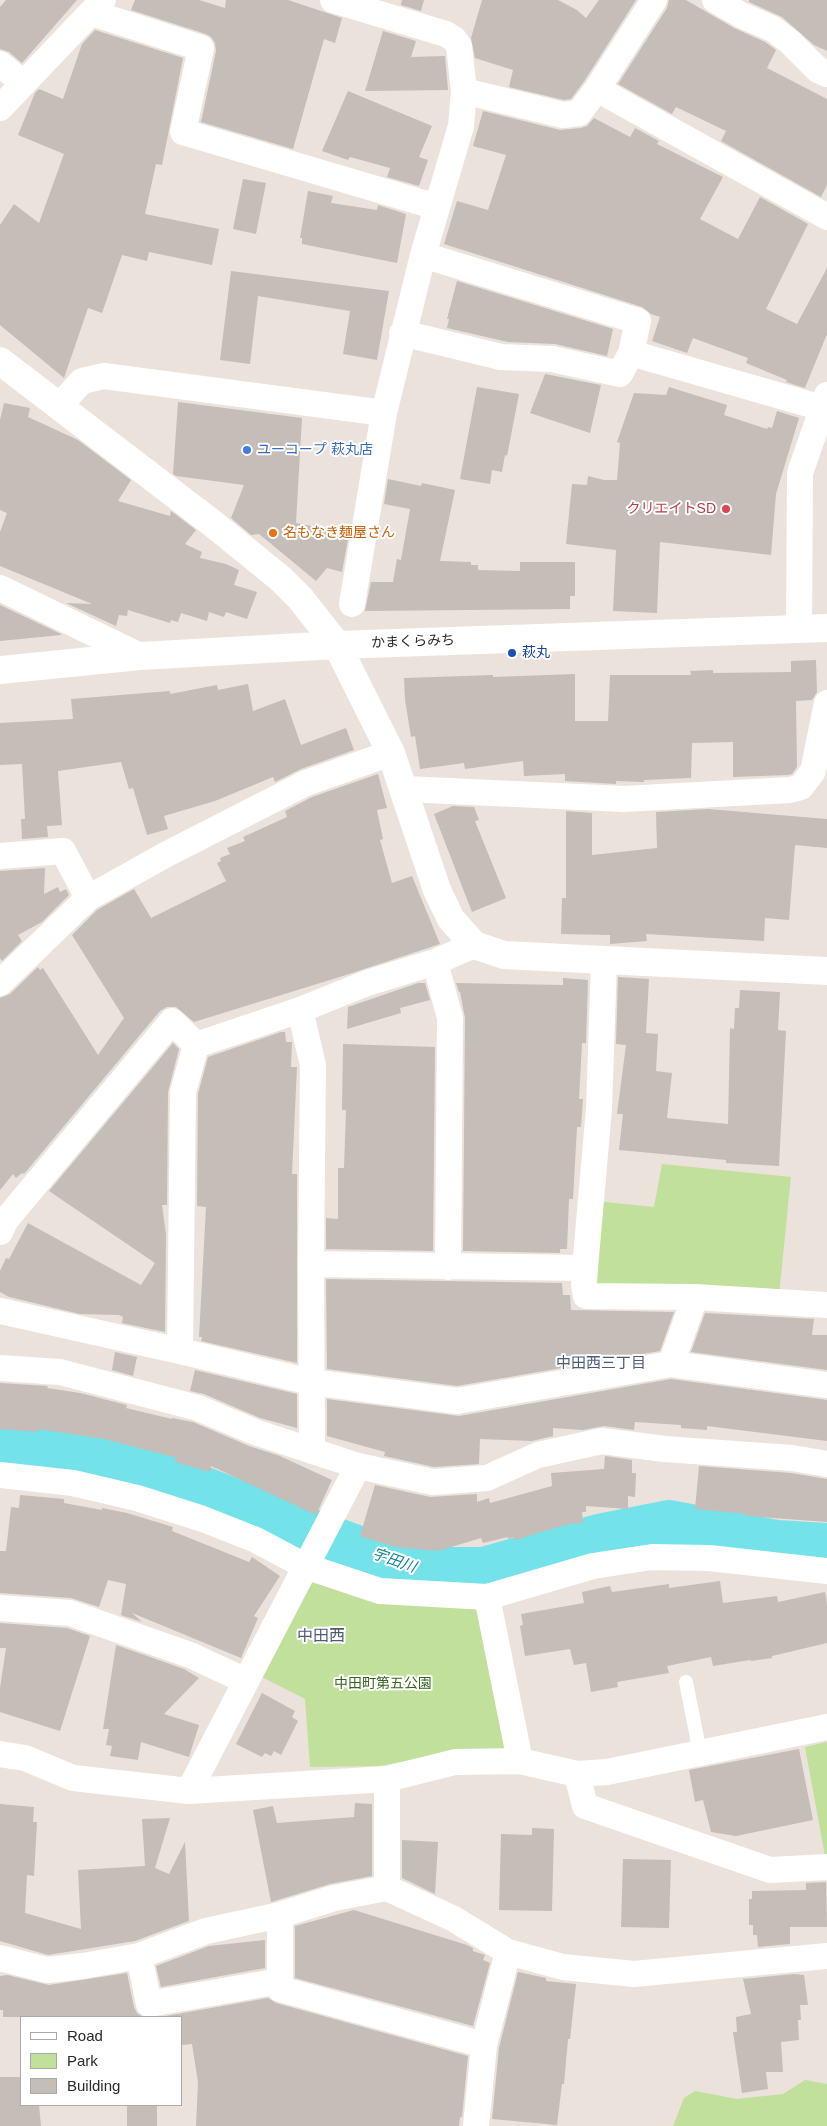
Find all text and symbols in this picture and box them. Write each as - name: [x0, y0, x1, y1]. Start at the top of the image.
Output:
- place label: ユーコープ 萩丸店: [257, 442, 373, 458]
- marker: ユーコープ 萩丸店: [241, 444, 253, 456]
- place label: クリエイトSD: [627, 501, 716, 517]
- marker: クリエイトSD: [720, 503, 732, 515]
- place label: 名もなき麺屋さん: [283, 525, 395, 541]
- marker: 名もなき麺屋さん: [267, 527, 279, 539]
- street label: かまくらみち: [371, 632, 455, 652]
- place label: 萩丸: [522, 645, 550, 661]
- marker: 萩丸: [506, 647, 518, 659]
- district label: 中田西三丁目: [556, 1355, 646, 1373]
- water label: 宇田川: [370, 1545, 418, 1577]
- district label: 中田西: [297, 1627, 345, 1647]
- park label: 中田町第五公園: [334, 1676, 432, 1692]
- legend: [20, 2016, 182, 2106]
- text: Road: [67, 2027, 103, 2044]
- text: Park: [67, 2052, 98, 2069]
- text: Building: [67, 2077, 120, 2094]

